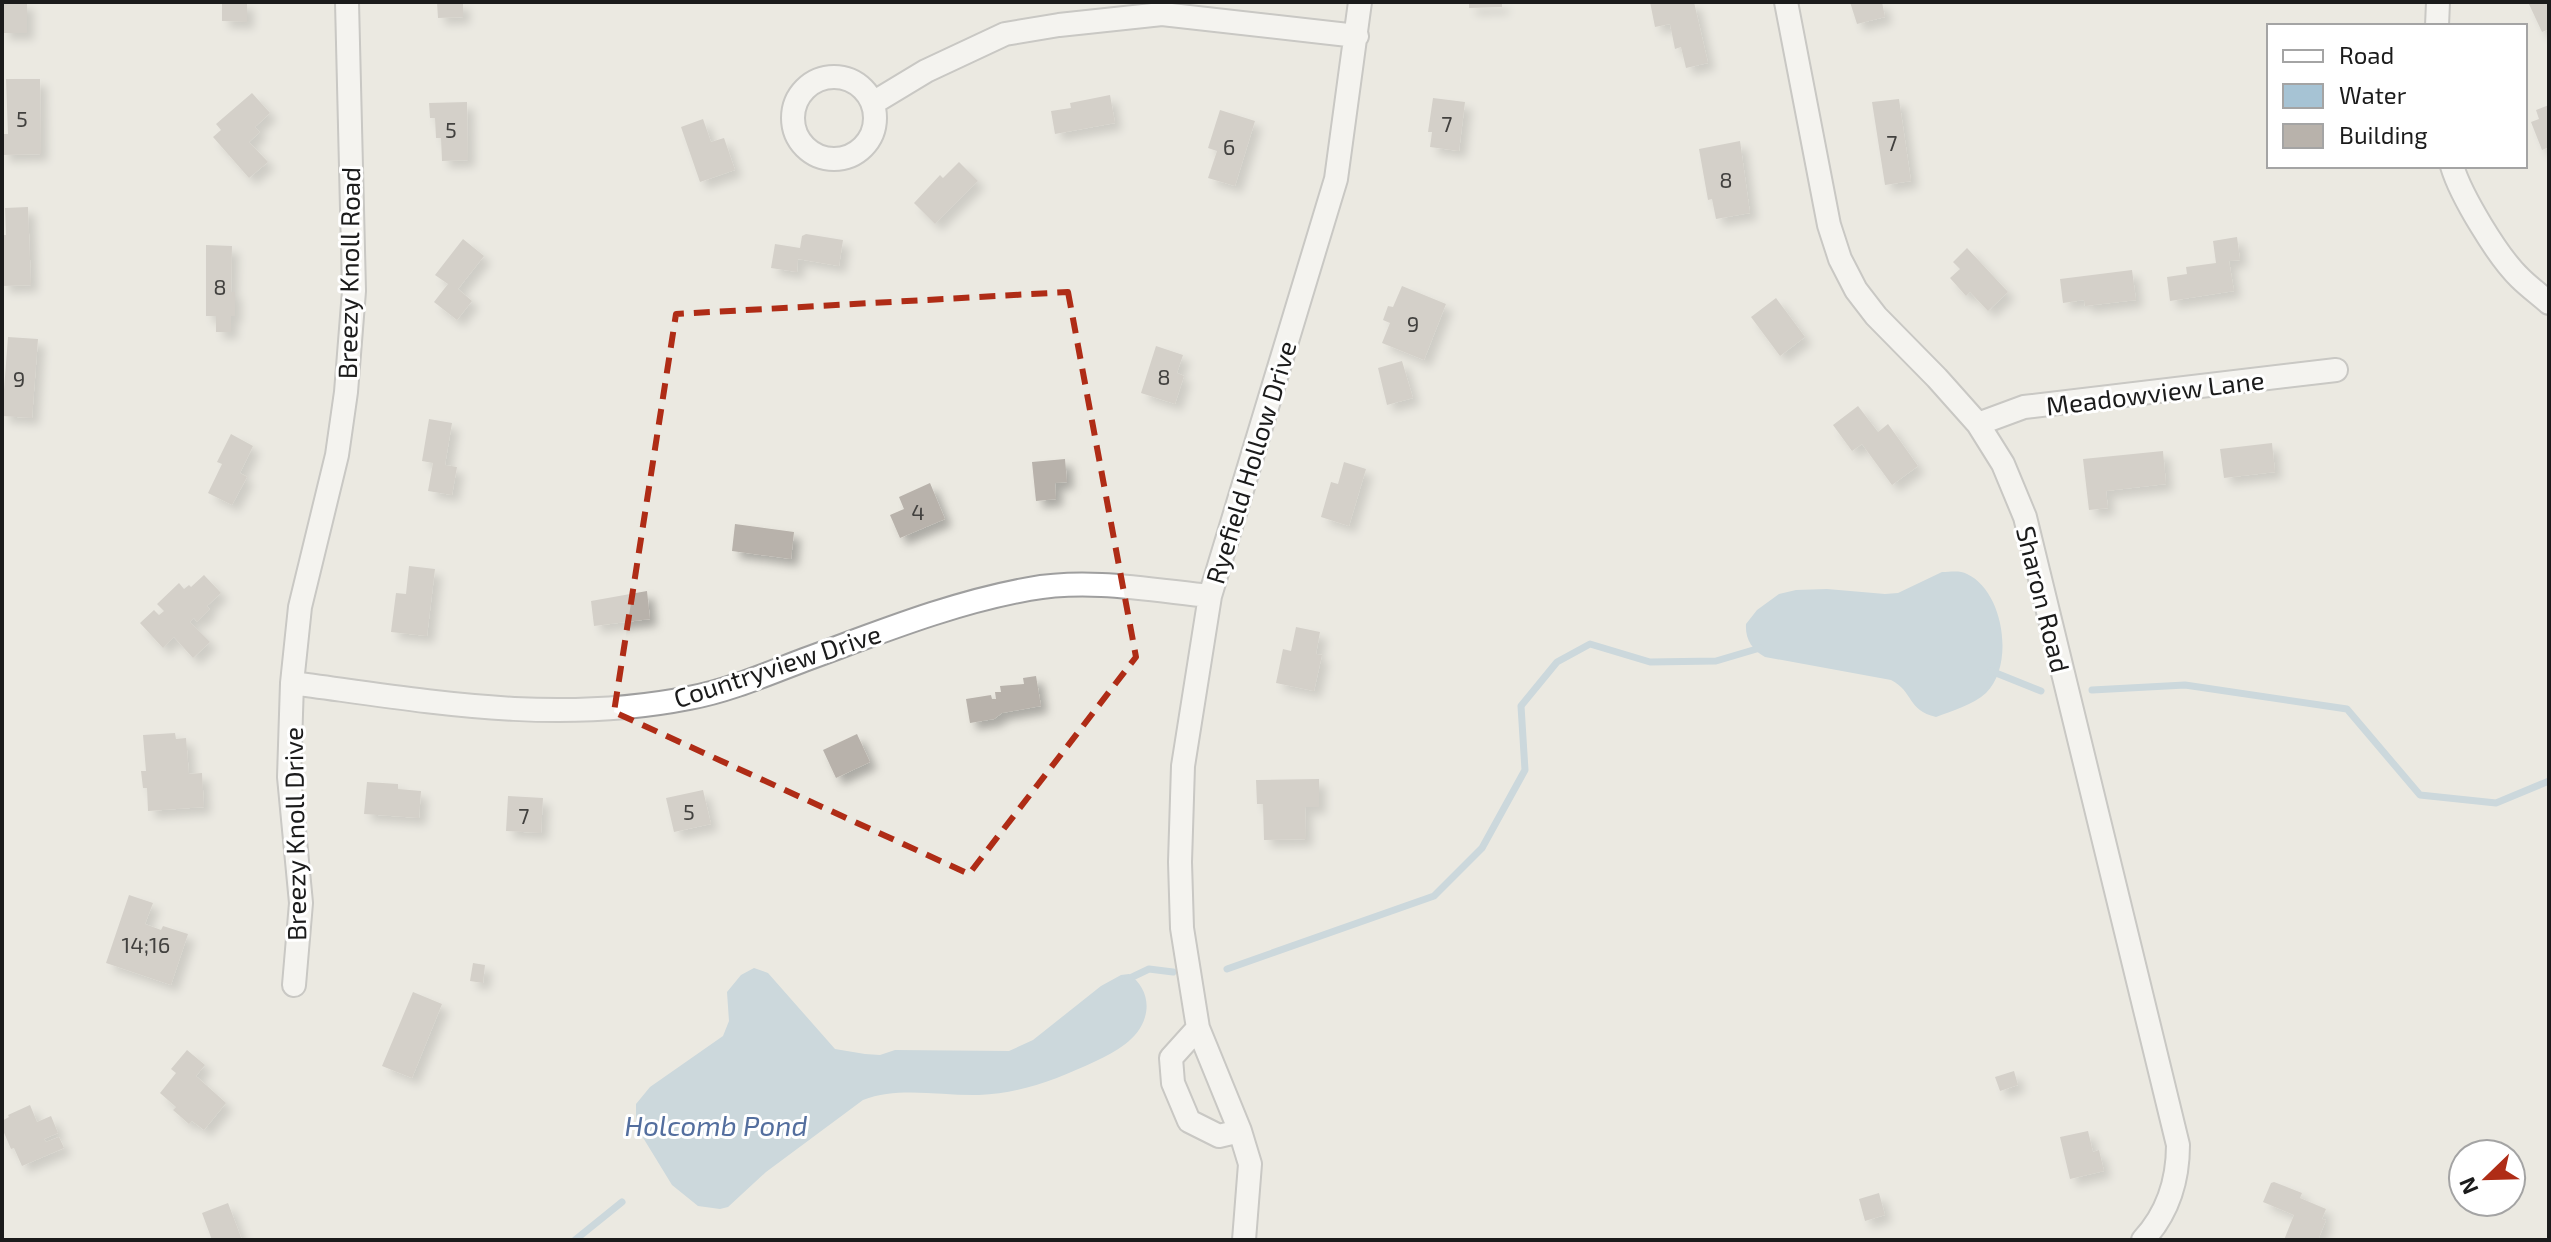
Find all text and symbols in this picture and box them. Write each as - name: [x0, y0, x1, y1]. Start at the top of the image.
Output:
- legend: [2267, 24, 2527, 168]
- text: Road: [2339, 40, 2394, 69]
- text: Water: [2339, 80, 2407, 109]
- house number: 5: [16, 105, 28, 131]
- house number: 7: [1441, 110, 1453, 136]
- house number: 5: [445, 116, 457, 142]
- text: Building: [2339, 120, 2428, 149]
- house number: 7: [1886, 129, 1898, 155]
- house number: 6: [1223, 133, 1235, 159]
- house number: 8: [1719, 166, 1733, 192]
- street label: Breezy Knoll Road: [331, 167, 365, 379]
- house number: 8: [213, 273, 227, 299]
- house number: 9: [1407, 310, 1419, 336]
- street label: Ryefield Hollow Drive: [1198, 337, 1302, 587]
- house number: 8: [1157, 363, 1171, 389]
- street label: Meadowview Lane: [2044, 363, 2266, 421]
- house number: 9: [13, 365, 25, 391]
- house number: 4: [911, 498, 925, 524]
- street label: Sharon Road: [2011, 523, 2077, 675]
- street label: Countryview Drive: [669, 617, 885, 713]
- street label: Breezy Knoll Drive: [277, 727, 311, 941]
- house number: 5: [683, 798, 695, 824]
- house number: 7: [518, 802, 530, 828]
- house number: 14;16: [122, 931, 170, 957]
- water label: Holcomb Pond: [625, 1108, 807, 1142]
- north arrow: [2447, 1138, 2527, 1218]
- text: N: [2453, 1174, 2483, 1199]

